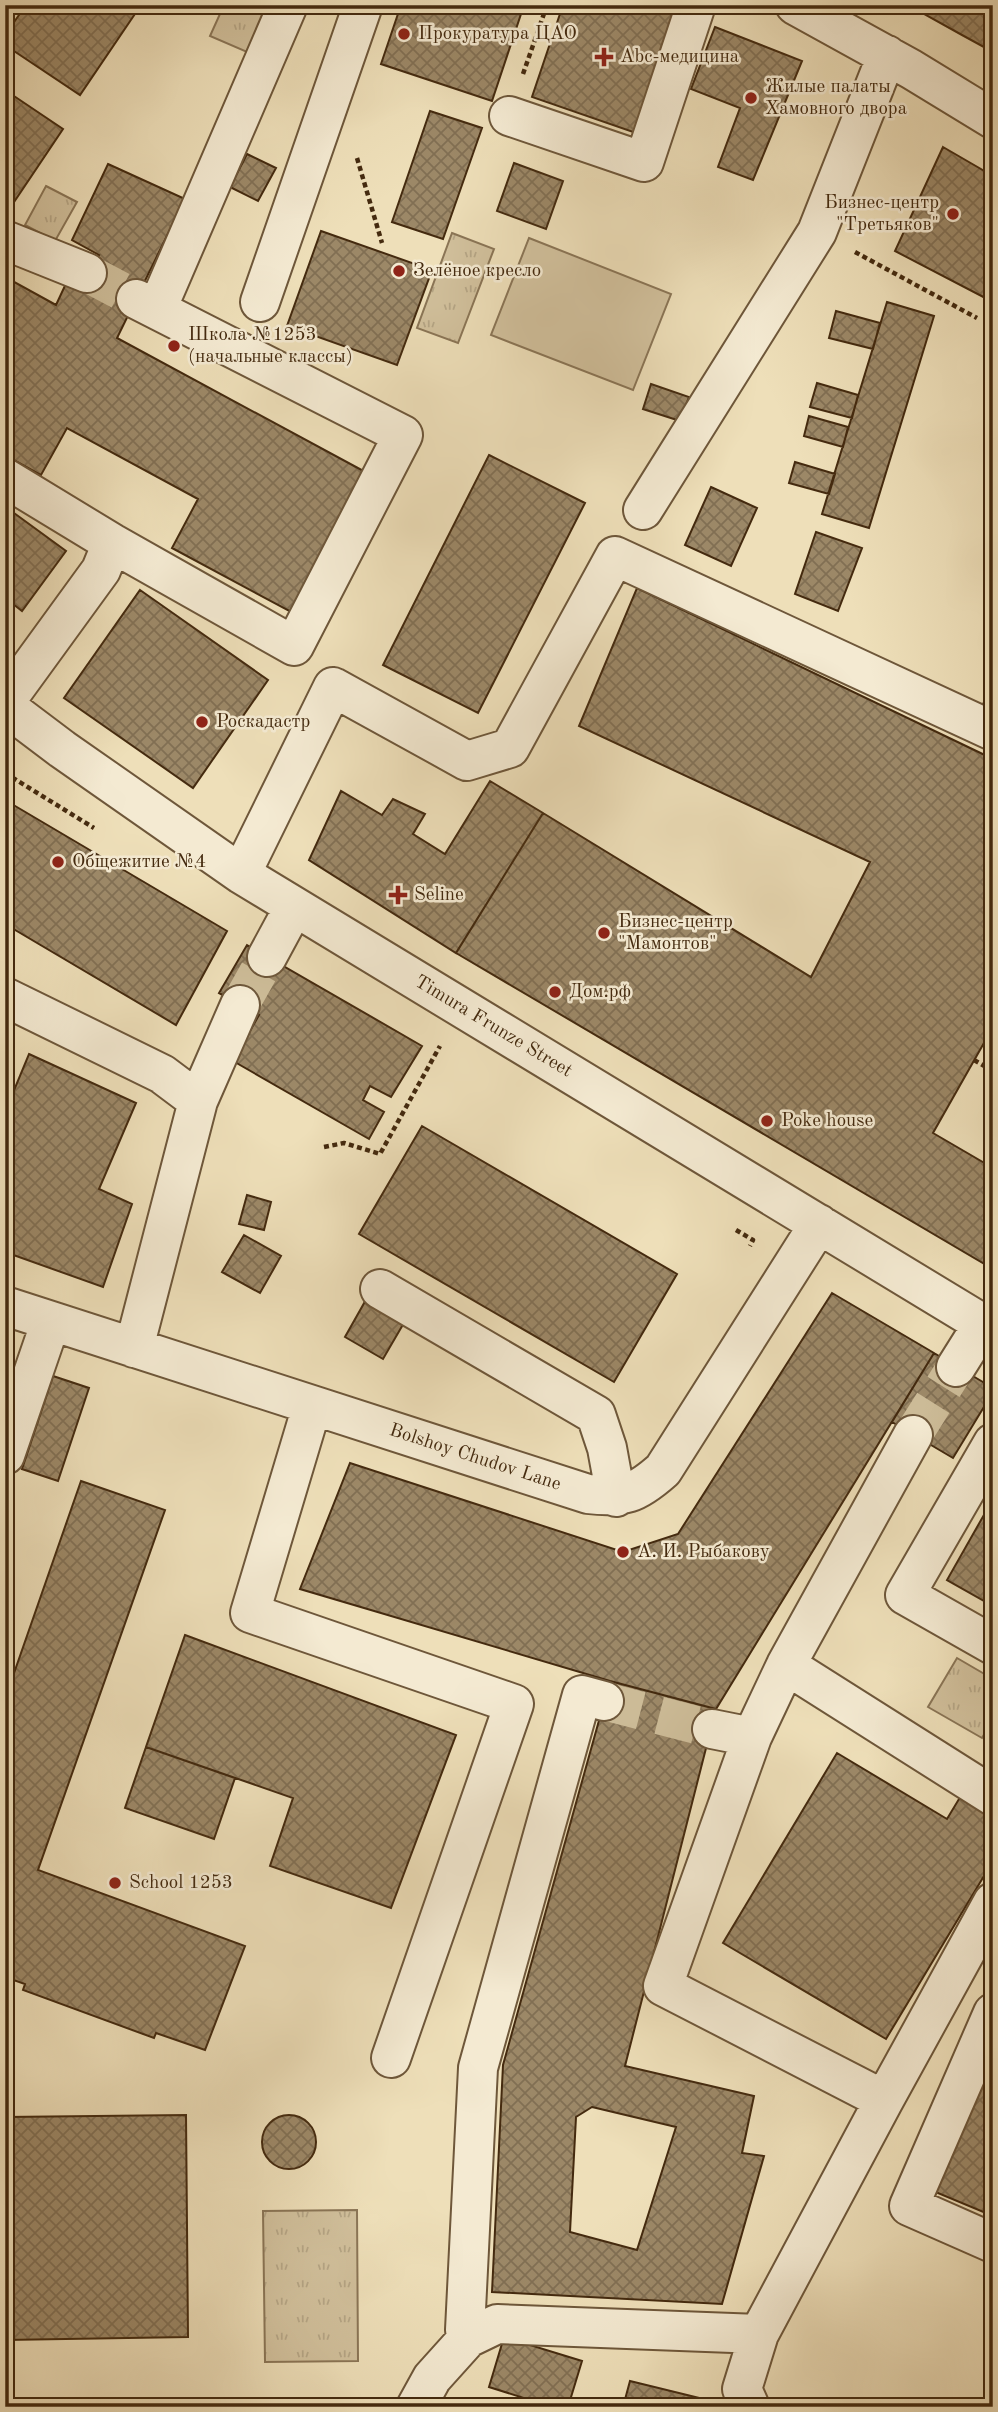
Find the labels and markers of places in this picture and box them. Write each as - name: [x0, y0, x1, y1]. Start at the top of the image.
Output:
- place label: Прокуратура ЦАО: [418, 25, 577, 44]
- marker: Прокуратура ЦАО: [396, 26, 412, 42]
- marker: Abc-медицина: [594, 47, 614, 67]
- place label: Abc-медицина: [620, 48, 740, 67]
- place label: Жилые палаты Хамовного двора: [765, 78, 908, 119]
- marker: Жилые палаты Хамовного двора: [743, 90, 759, 106]
- place label: Бизнес-центр "Третьяков": [824, 194, 939, 235]
- marker: Бизнес-центр "Третьяков": [945, 206, 961, 222]
- place label: Зелёное кресло: [413, 262, 541, 281]
- marker: Зелёное кресло: [391, 263, 407, 279]
- place label: Школа №1253 (начальные классы): [188, 326, 353, 367]
- marker: Школа №1253 (начальные классы): [166, 338, 182, 354]
- place label: Роскадастр: [216, 713, 310, 732]
- marker: Роскадастр: [194, 714, 210, 730]
- place label: Общежитие №4: [72, 853, 206, 872]
- marker: Общежитие №4: [50, 854, 66, 870]
- marker: Seline: [388, 885, 408, 905]
- place label: Seline: [414, 886, 464, 905]
- place label: Бизнес-центр "Мамонтов": [618, 913, 733, 954]
- marker: Бизнес-центр "Мамонтов": [596, 925, 612, 941]
- place label: Дом.рф: [569, 983, 631, 1002]
- marker: Дом.рф: [547, 984, 563, 1000]
- place label: Poke house: [781, 1112, 873, 1131]
- marker: Poke house: [759, 1113, 775, 1129]
- place label: А. И. Рыбакову: [637, 1543, 770, 1562]
- marker: А. И. Рыбакову: [615, 1544, 631, 1560]
- place label: School 1253: [129, 1874, 233, 1893]
- marker: School 1253: [107, 1875, 123, 1891]

